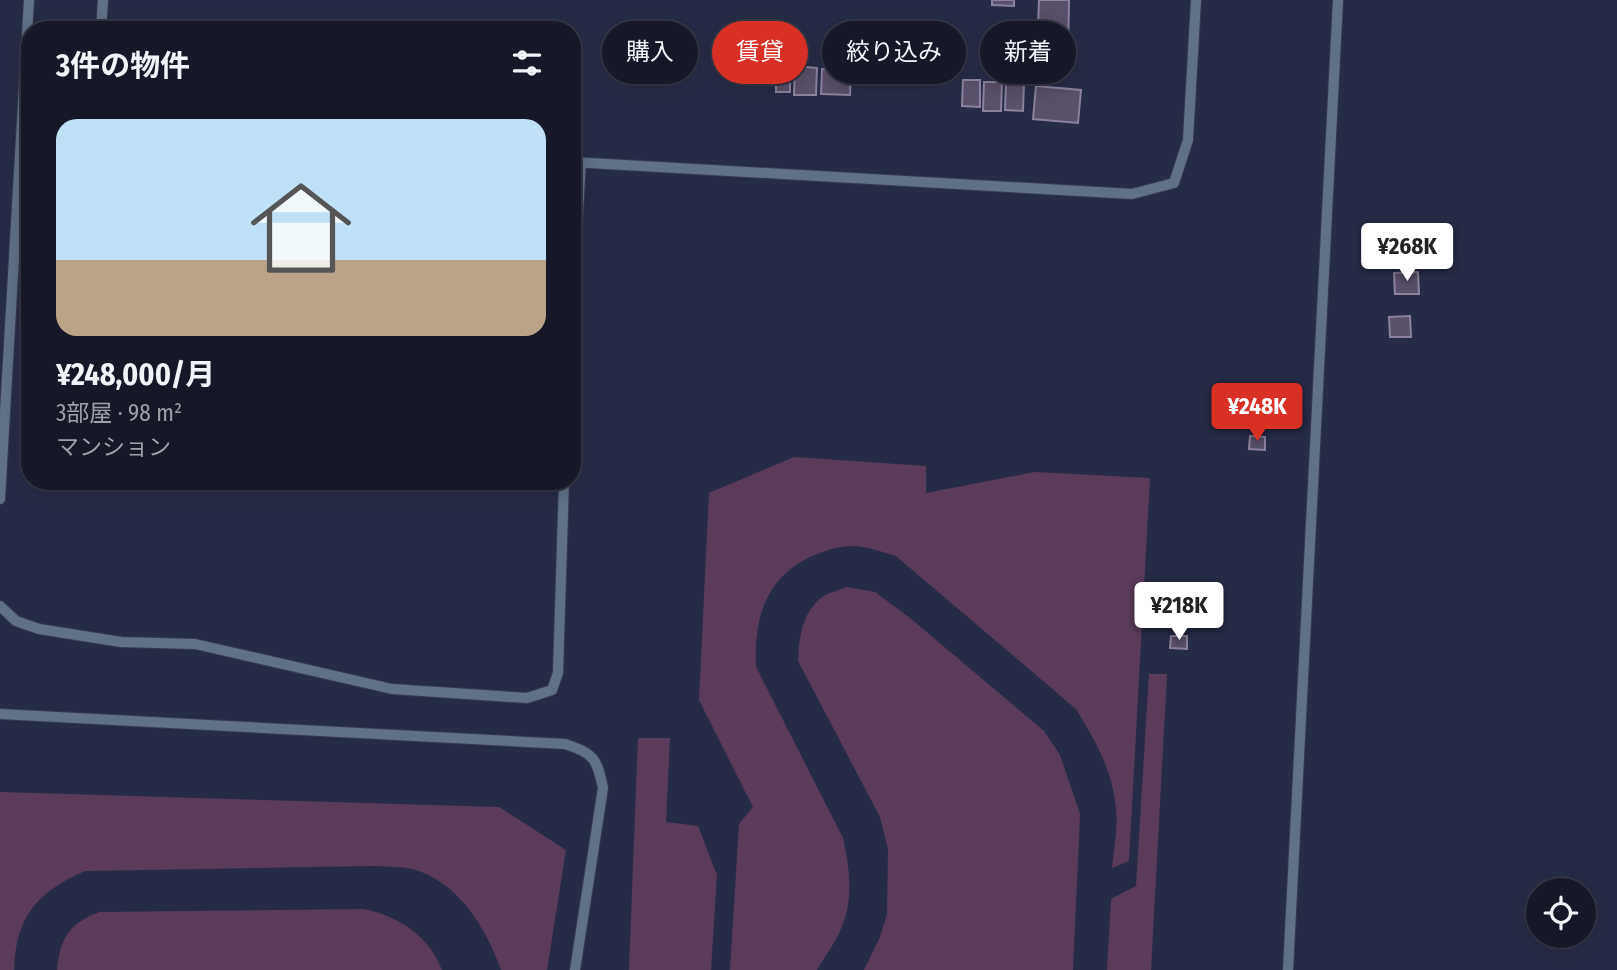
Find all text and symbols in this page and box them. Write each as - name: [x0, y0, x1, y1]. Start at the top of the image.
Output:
- chip: 購入: [602, 21, 698, 84]
- chip: 賃貸: [712, 21, 808, 84]
- chip: 絞り込み: [822, 21, 966, 84]
- chip: 新着: [980, 21, 1076, 84]
- icon: filters: [508, 44, 546, 82]
- text: 3件の物件: [56, 48, 190, 84]
- icon: home: [238, 165, 364, 291]
- pin: ¥268K: [1358, 224, 1456, 283]
- text: ¥268K: [1377, 232, 1437, 260]
- text: ¥248,000/月: [56, 357, 215, 393]
- pin: ¥248K: [1208, 384, 1306, 443]
- text: ¥248K: [1227, 392, 1287, 420]
- text: 3部屋 · 98 m²: [56, 399, 182, 427]
- text: マンション: [56, 433, 171, 461]
- pin: ¥218K: [1130, 582, 1228, 642]
- text: ¥218K: [1150, 591, 1208, 619]
- map controls: [1526, 878, 1596, 948]
- button: locate: [1526, 878, 1596, 948]

